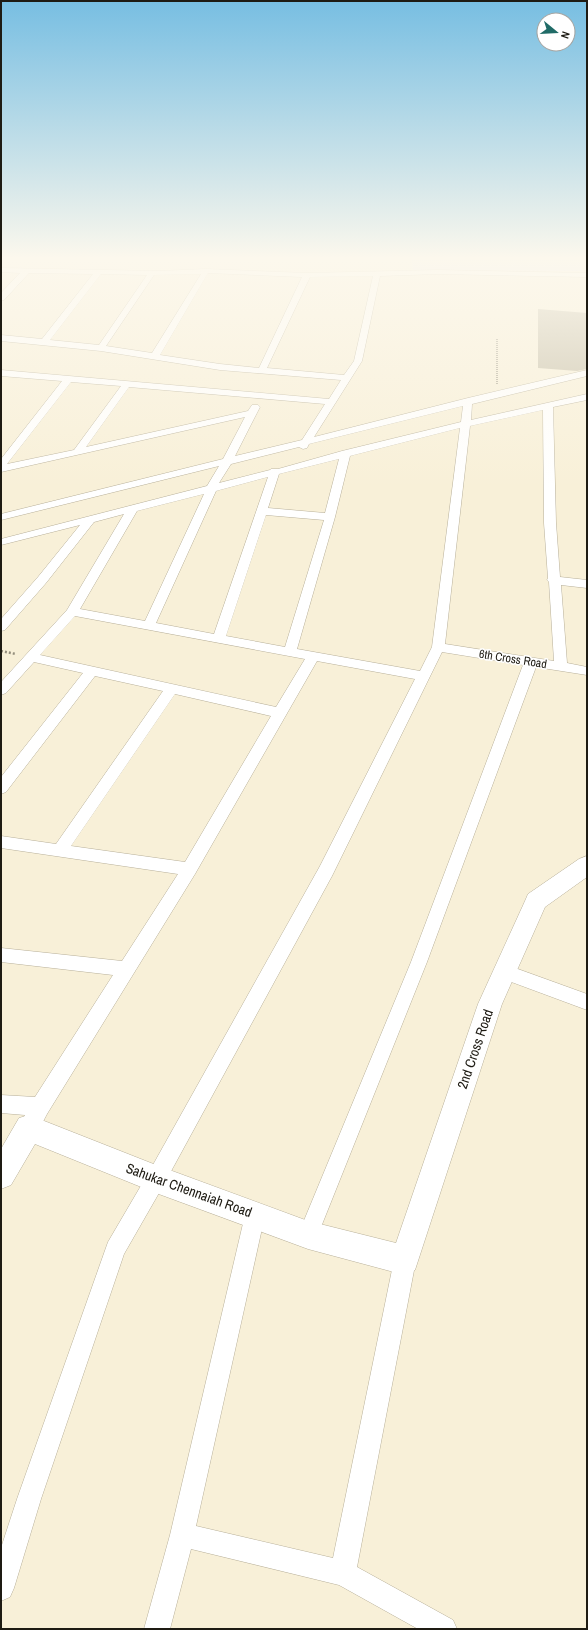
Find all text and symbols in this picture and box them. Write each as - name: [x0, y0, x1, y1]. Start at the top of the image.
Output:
- north arrow: [536, 12, 576, 52]
- text: N: [558, 30, 573, 40]
- street label: 6th Cross Road: [478, 646, 548, 672]
- street label: 2nd Cross Road: [453, 1007, 497, 1091]
- street label: Sahukar Chennaiah Road: [124, 1159, 254, 1221]

